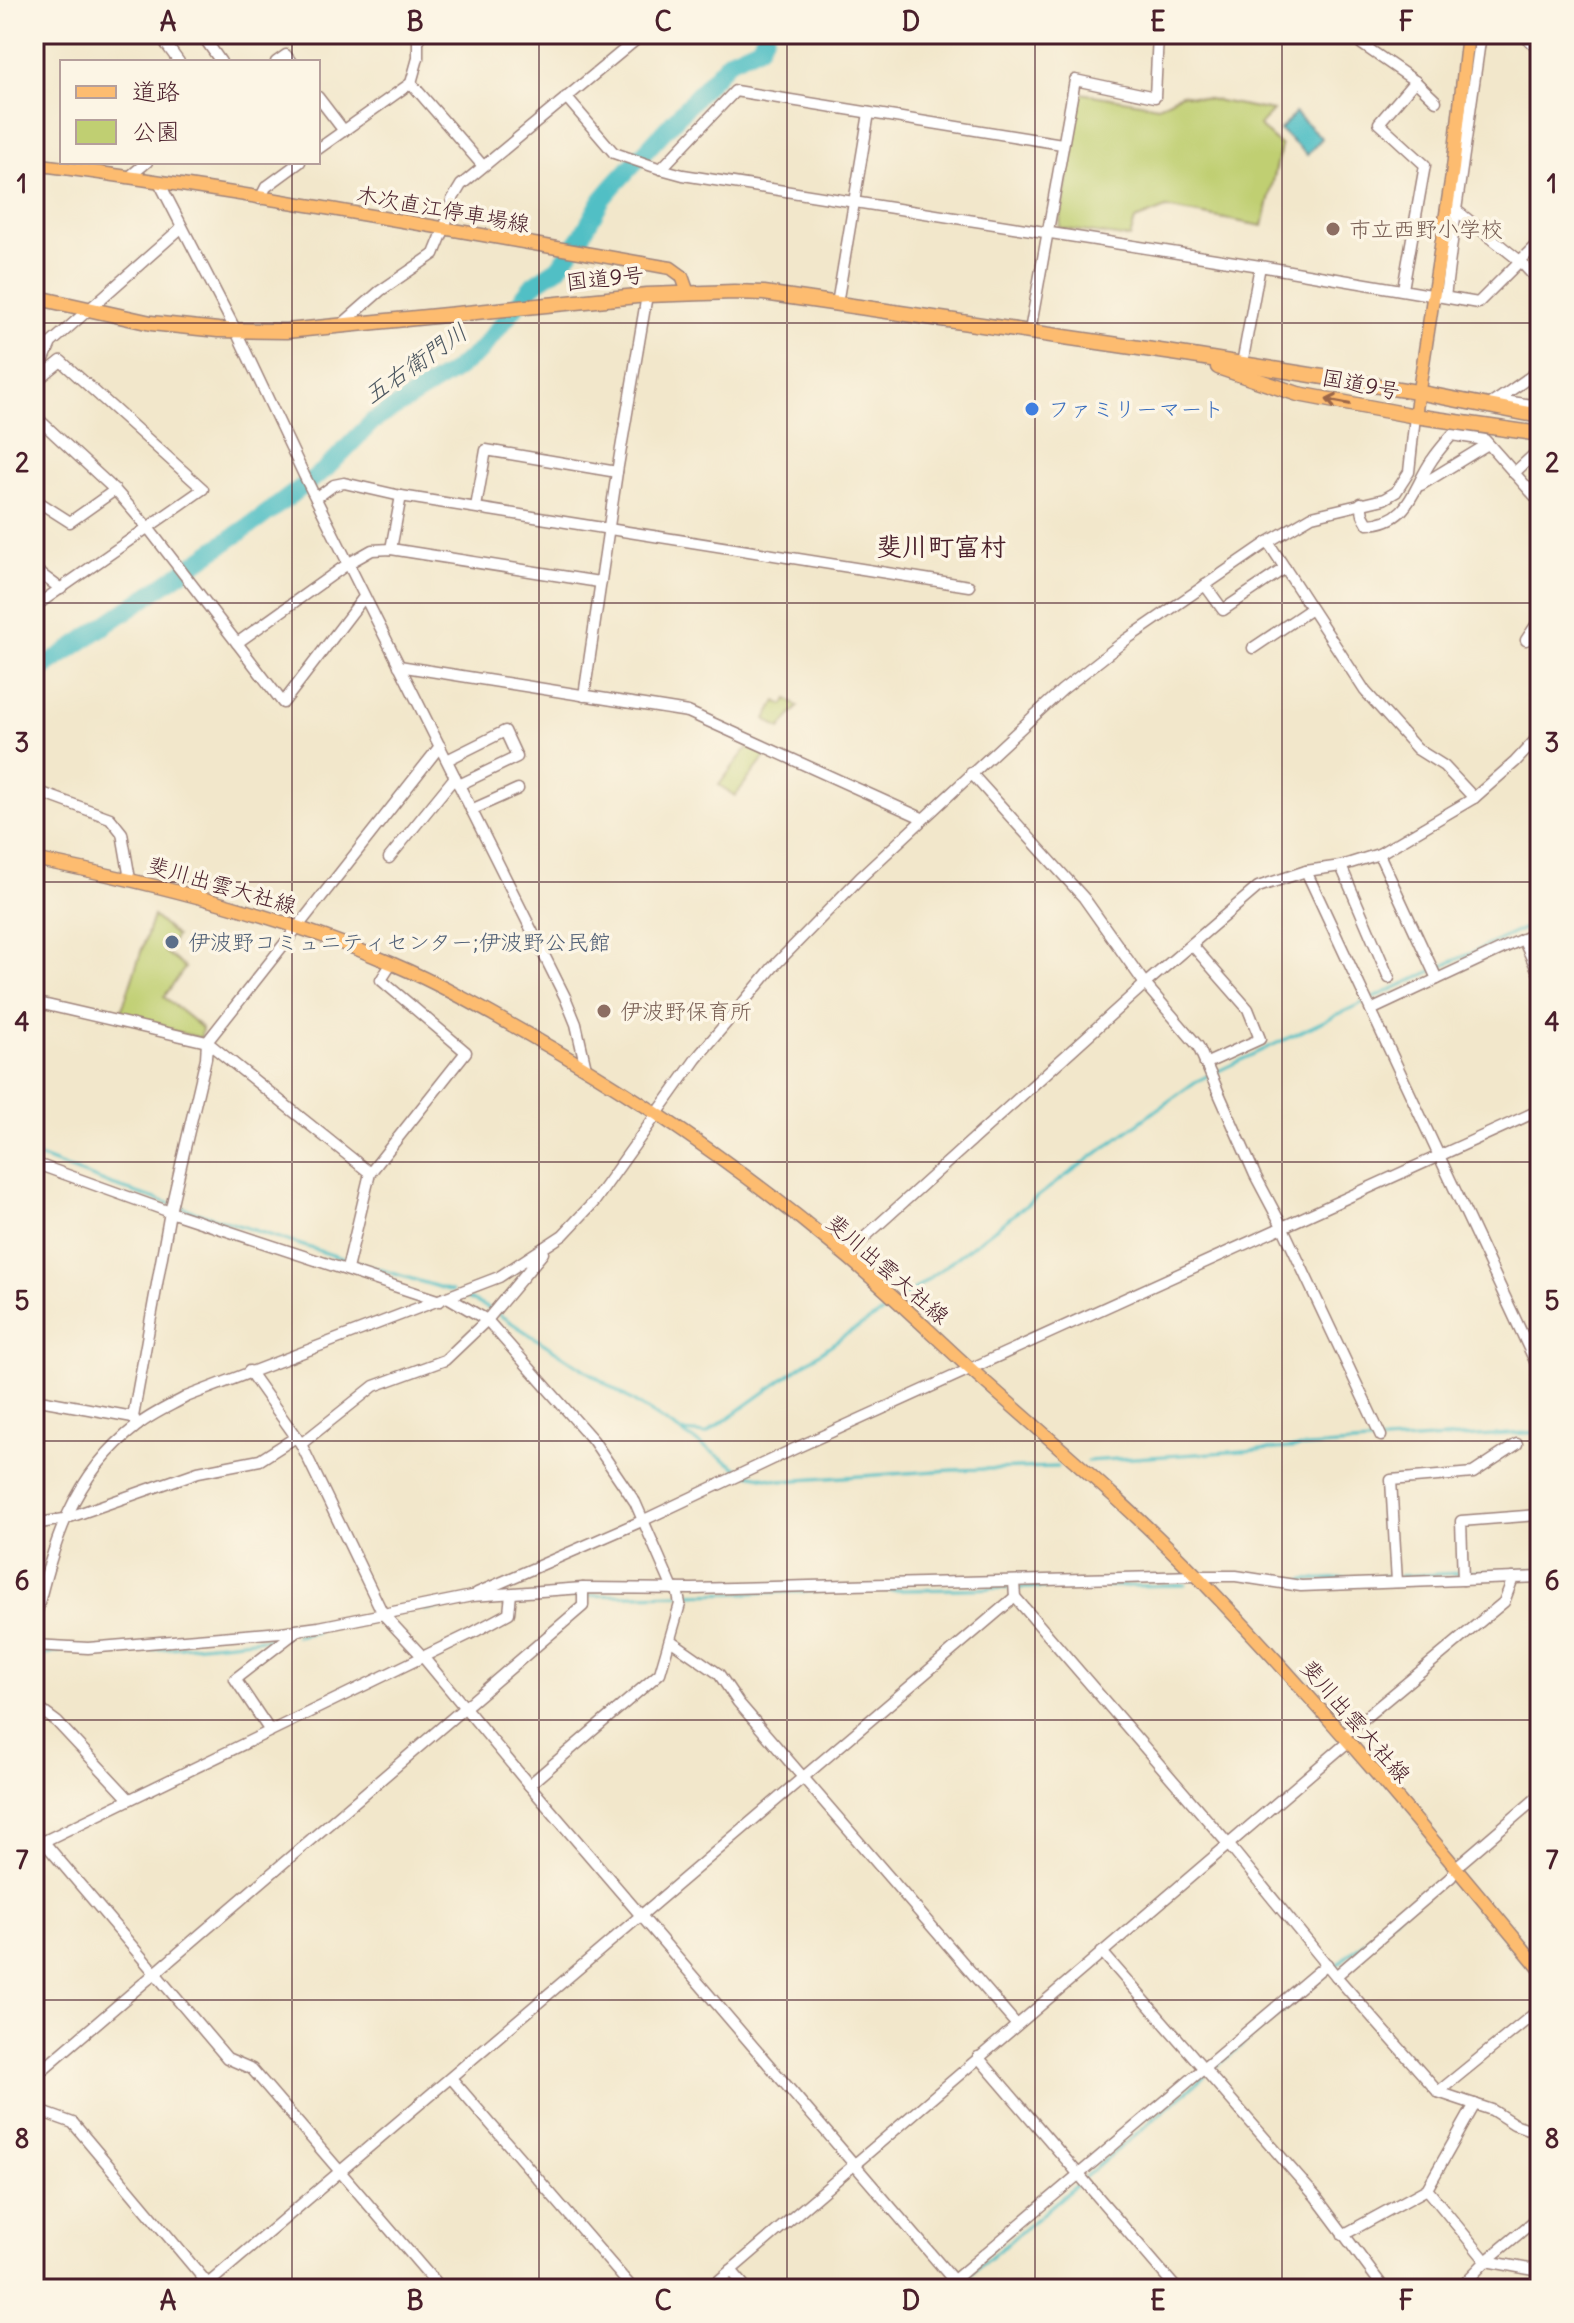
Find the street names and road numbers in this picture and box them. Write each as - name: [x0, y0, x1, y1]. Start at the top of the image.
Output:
- street label: 木次直江停車場線: [354, 180, 532, 238]
- street label: 国道9号: [564, 260, 646, 296]
- street label: 国道9号: [1320, 363, 1402, 405]
- street label: 斐川出雲大社線: [144, 850, 300, 920]
- street label: 斐川出雲大社線: [821, 1208, 955, 1330]
- street label: 斐川出雲大社線: [1295, 1654, 1417, 1788]

